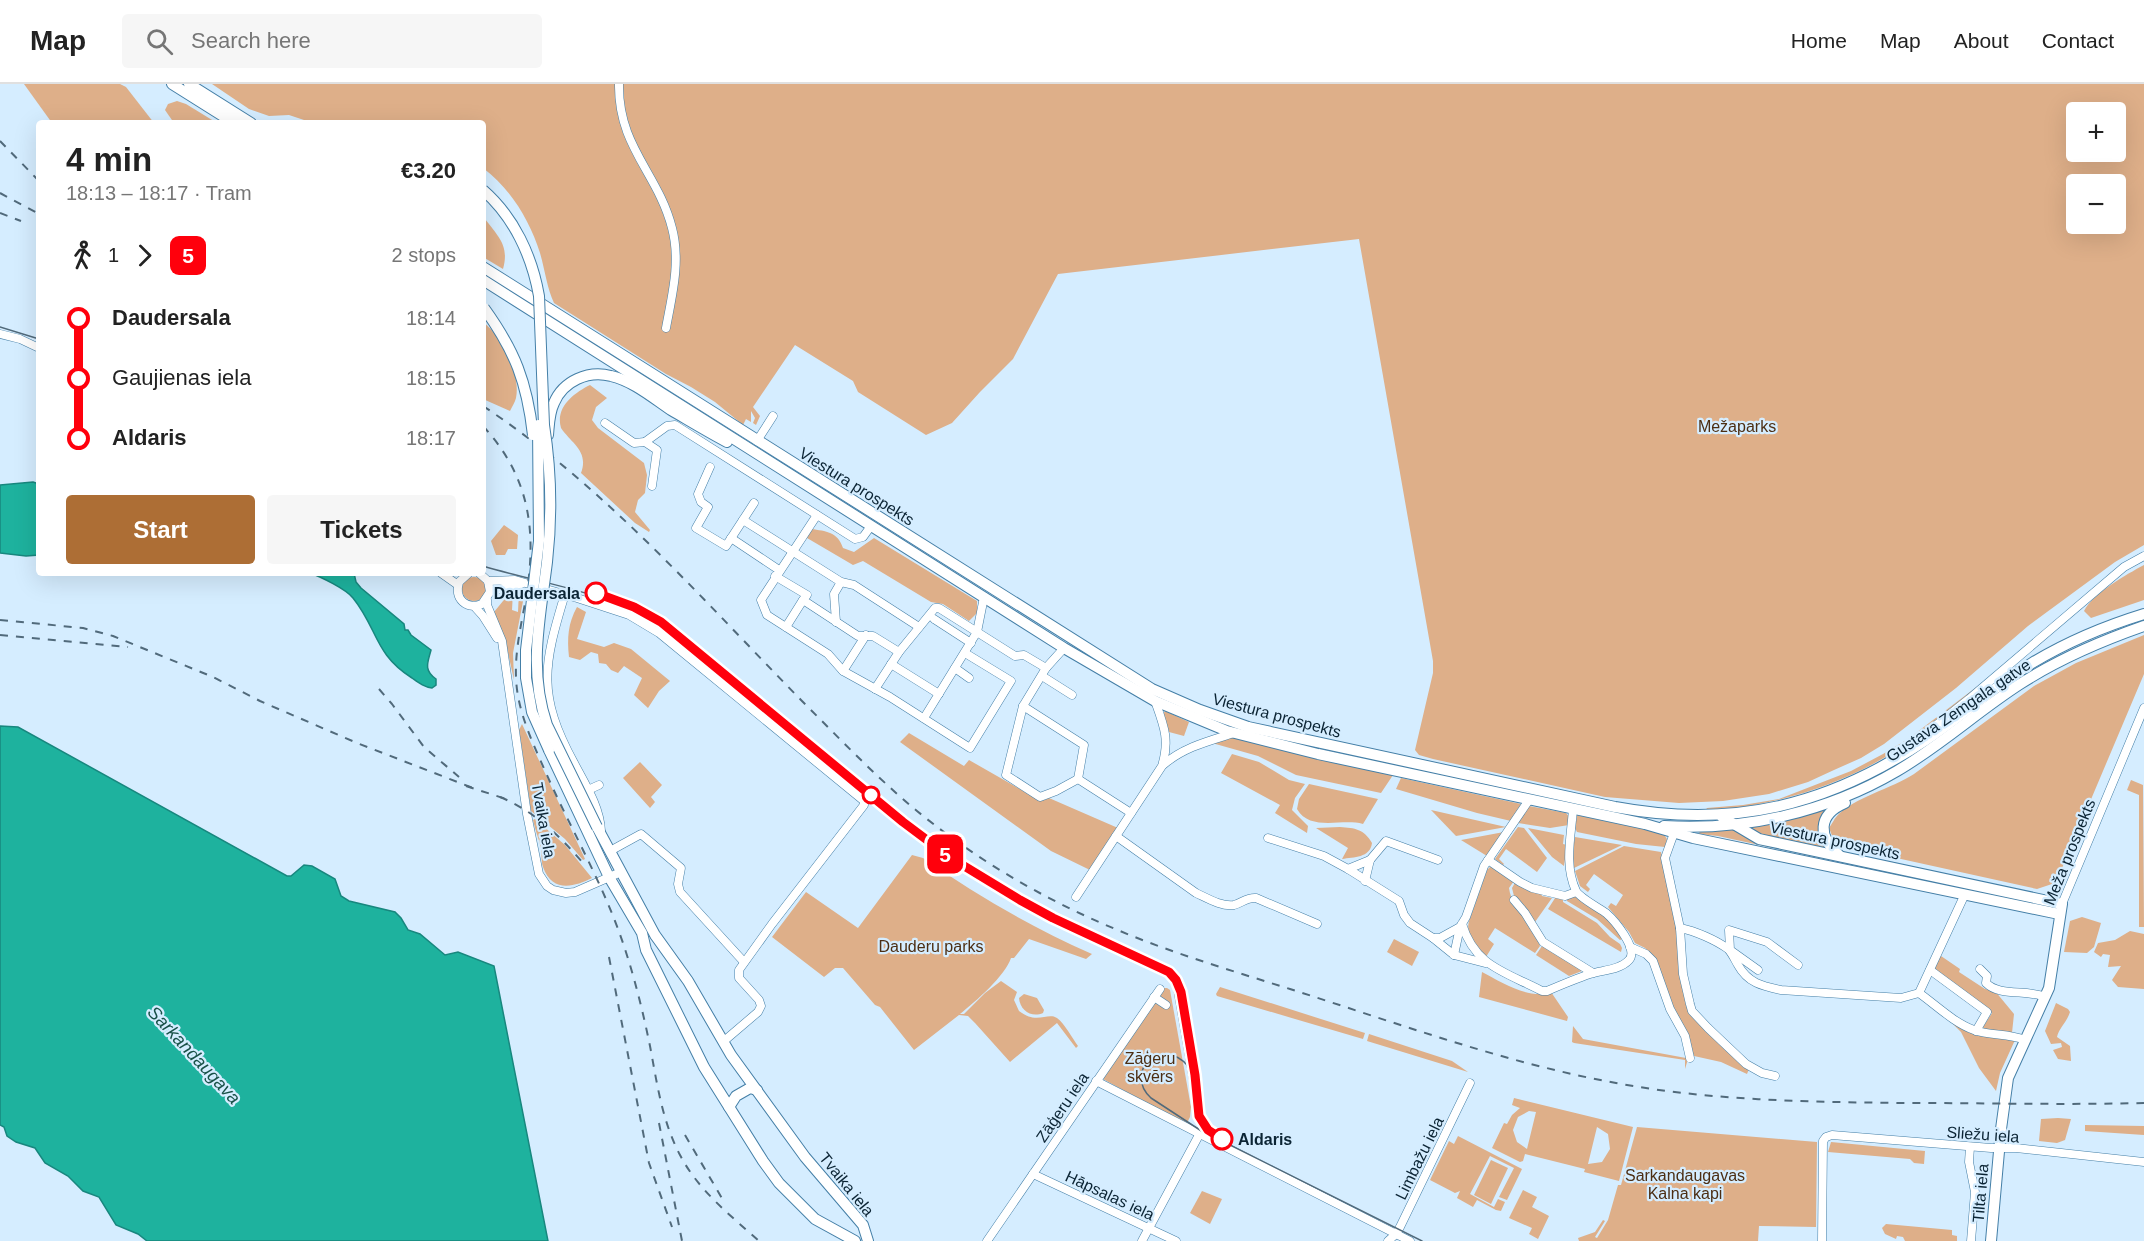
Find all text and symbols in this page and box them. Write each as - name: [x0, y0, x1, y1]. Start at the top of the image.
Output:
- search box: [122, 14, 542, 68]
- text: Map: [30, 25, 86, 56]
- icon: search: [143, 25, 176, 58]
- text: Search here: [191, 28, 311, 53]
- text: Home: [1791, 29, 1847, 52]
- text: Map: [1880, 29, 1921, 52]
- text: About: [1954, 29, 2009, 52]
- text: Contact: [2042, 29, 2114, 52]
- map controls: [2066, 102, 2126, 234]
- button: +: [2066, 102, 2126, 162]
- text: 4 min: [66, 141, 152, 178]
- text: €3.20: [401, 158, 456, 183]
- button: −: [2066, 174, 2126, 234]
- text: 18:13 – 18:17 · Tram: [66, 182, 252, 204]
- icon: walk: [66, 239, 99, 272]
- icon: forward: [128, 239, 161, 272]
- text: 1: [108, 244, 119, 266]
- text: 5: [182, 244, 194, 267]
- text: 2 stops: [392, 244, 456, 266]
- text: Daudersala: [112, 305, 231, 330]
- text: 18:14: [406, 307, 456, 329]
- text: Gaujienas iela: [112, 365, 251, 390]
- text: 18:15: [406, 367, 456, 389]
- park label: Mežaparks: [1698, 418, 1776, 435]
- text: Aldaris: [112, 425, 187, 450]
- text: 18:17: [406, 427, 456, 449]
- street label: Viestura prospekts: [796, 444, 917, 529]
- button: Start: [66, 495, 255, 564]
- button: Tickets: [267, 495, 456, 564]
- marker: Daudersala: [585, 582, 607, 604]
- place label: Daudersala: [494, 585, 580, 602]
- street label: Gustava Zemgala gatve: [1883, 656, 2034, 765]
- street label: Viestura prospekts: [1211, 690, 1343, 741]
- street label: Tvaika iela: [528, 781, 559, 859]
- unlabelled marker: [862, 786, 880, 804]
- street label: Meža prospekts: [2040, 797, 2098, 908]
- street label: Viestura prospekts: [1768, 818, 1901, 863]
- line badge: 5: [926, 834, 964, 874]
- text: 5: [939, 843, 951, 866]
- park label: Dauderu parks: [879, 938, 983, 955]
- water label: Sarkandaugava: [144, 1002, 244, 1108]
- park label: Zāģeru skvērs: [1125, 1050, 1175, 1085]
- street label: Zāģeru iela: [1033, 1069, 1092, 1145]
- street label: Limbažu iela: [1392, 1114, 1447, 1202]
- street label: Sliežu iela: [1946, 1123, 2020, 1146]
- marker: Aldaris: [1211, 1128, 1233, 1150]
- place label: Aldaris: [1238, 1131, 1292, 1148]
- street label: Tvaika iela: [816, 1149, 877, 1219]
- street label: Tilta iela: [1969, 1163, 1992, 1223]
- street label: Hāpsalas iela: [1063, 1167, 1157, 1223]
- park label: Sarkandaugavas Kalna kapi: [1625, 1167, 1745, 1202]

